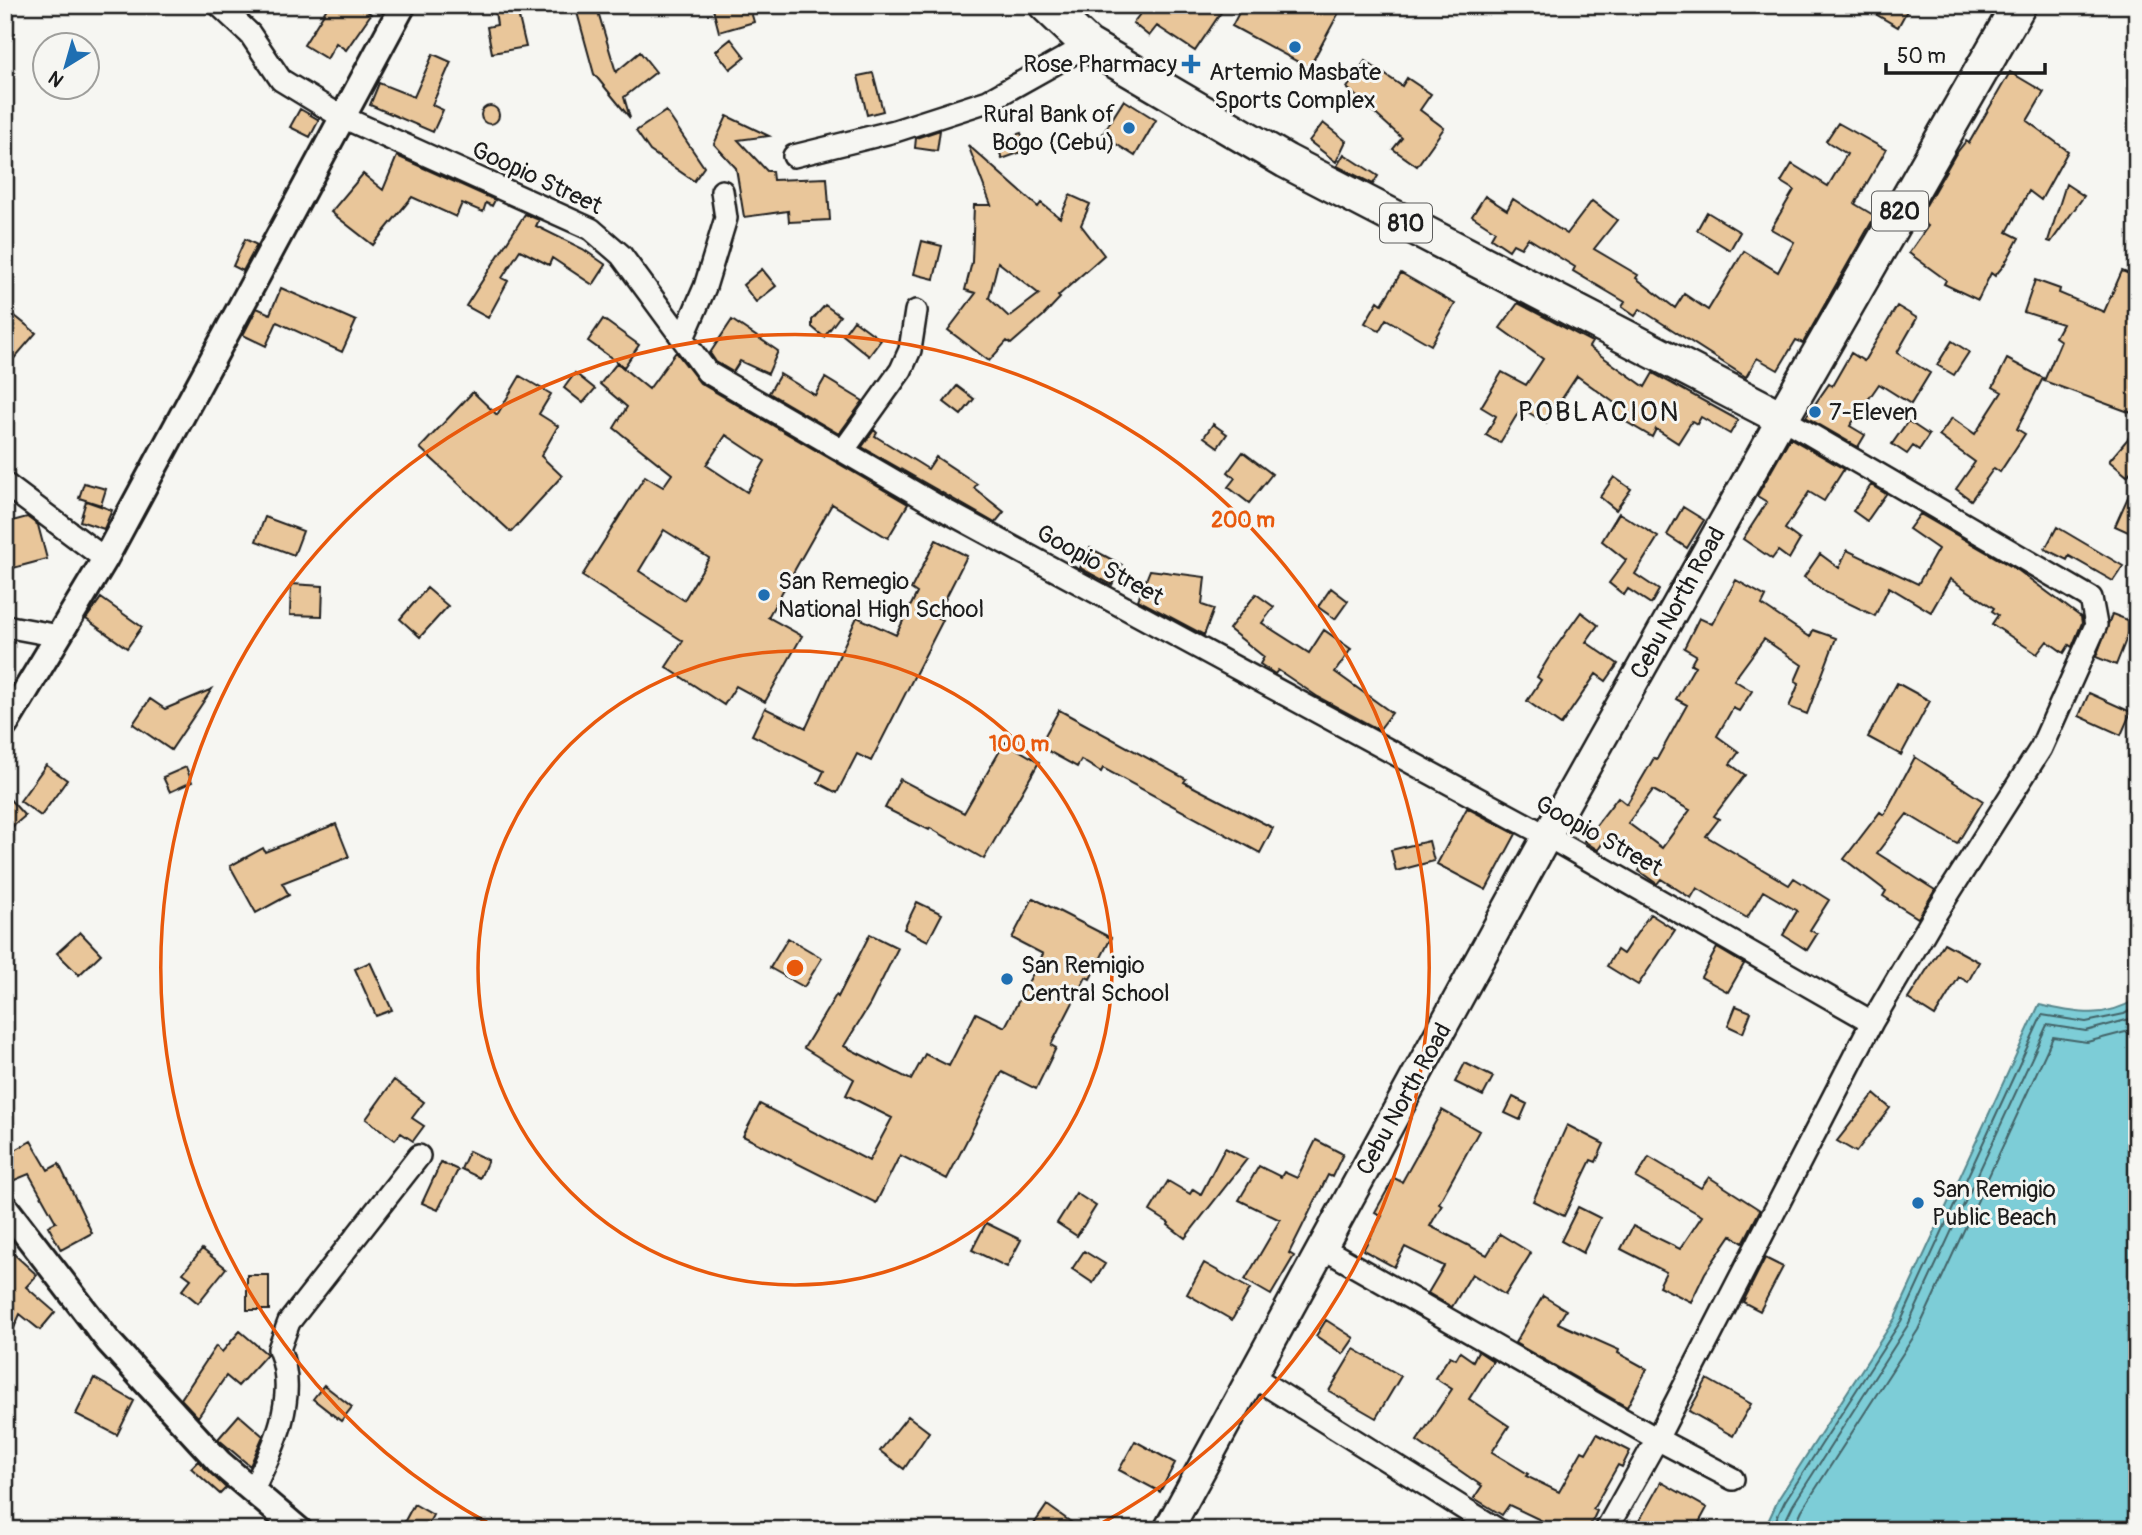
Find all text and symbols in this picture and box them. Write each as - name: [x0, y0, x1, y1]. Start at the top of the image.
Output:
- north arrow: [32, 32, 102, 102]
- scale bar: [1886, 32, 2046, 76]
- marker: Artemio Masbate Sports Complex: [1287, 39, 1303, 55]
- text: 50 m: [1897, 43, 1946, 70]
- place label: Rose Pharmacy: [1023, 50, 1177, 79]
- marker: Rose Pharmacy: [1183, 56, 1199, 72]
- place label: Artemio Masbate Sports Complex: [1209, 58, 1381, 115]
- text: N: [44, 65, 69, 92]
- place label: Rural Bank of Bogo (Cebu): [983, 100, 1115, 157]
- marker: Rural Bank of Bogo (Cebu): [1121, 120, 1137, 136]
- street label: Goopio Street: [467, 135, 607, 221]
- road number: 820: [1872, 192, 1928, 230]
- road number: 810: [1380, 204, 1432, 243]
- district label: POBLACION: [1518, 395, 1680, 430]
- place label: 7-Eleven: [1829, 398, 1918, 427]
- marker: 7-Eleven: [1807, 404, 1823, 420]
- text: 200 m: [1211, 507, 1275, 534]
- street label: Goopio Street: [1031, 518, 1169, 612]
- street label: Cebu North Road: [1624, 522, 1732, 684]
- place label: San Remegio National High School: [778, 567, 984, 624]
- marker: San Remegio National High School: [756, 587, 772, 603]
- text: 100 m: [989, 731, 1049, 758]
- street label: Goopio Street: [1530, 789, 1668, 883]
- place label: San Remigio Central School: [1021, 951, 1170, 1008]
- centre of rings: [783, 956, 807, 980]
- marker: San Remigio Central School: [999, 971, 1015, 987]
- street label: Cebu North Road: [1350, 1018, 1458, 1180]
- place label: San Remigio Public Beach: [1932, 1175, 2057, 1232]
- marker: San Remigio Public Beach: [1910, 1195, 1926, 1211]

